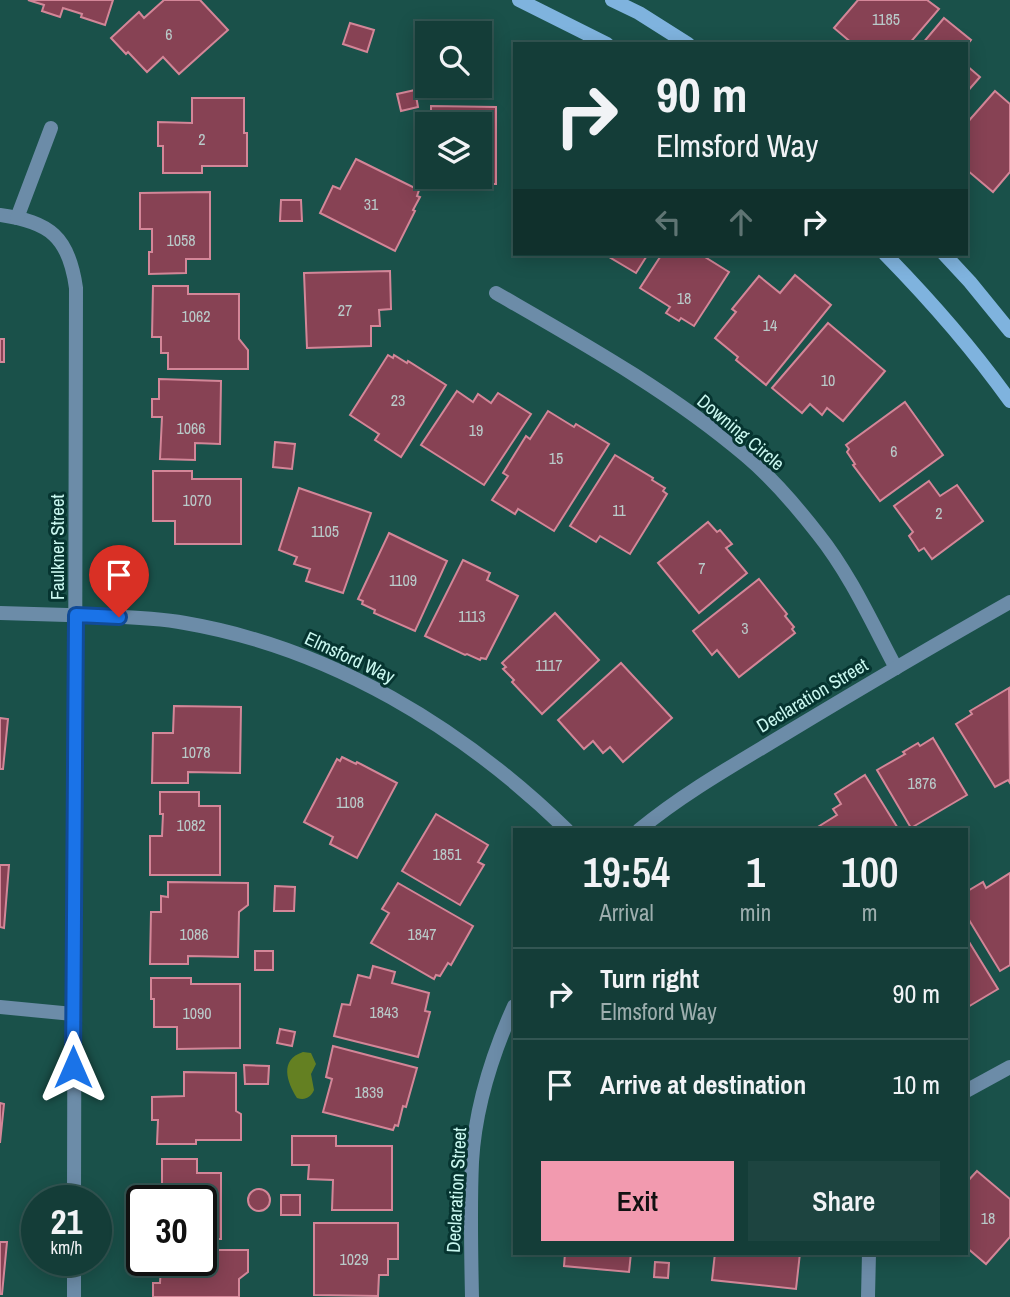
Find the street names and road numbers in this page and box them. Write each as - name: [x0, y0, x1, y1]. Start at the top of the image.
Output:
- street label: Downing Circle: [692, 388, 790, 476]
- street label: Faulkner Street: [44, 493, 70, 600]
- street label: Elmsford Way: [301, 625, 399, 689]
- street label: Declaration Street: [751, 651, 873, 738]
- street label: Declaration Street: [440, 1126, 472, 1253]

